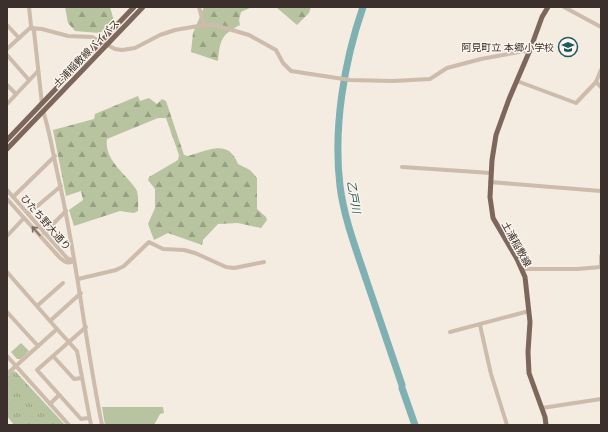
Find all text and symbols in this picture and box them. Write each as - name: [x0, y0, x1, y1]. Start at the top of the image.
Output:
- street label: 土浦稲敷線バイパス: [50, 17, 122, 89]
- school or university icon: 阿見町立 本郷小学校: [557, 36, 579, 58]
- place label: 阿見町立 本郷小学校: [461, 41, 554, 53]
- water label: 乙戸川: [344, 180, 364, 215]
- street label: ひたち野大通り: [19, 192, 73, 252]
- street label: 土浦稲敷線: [500, 219, 534, 269]
- one-way arrow: [31, 226, 41, 236]

